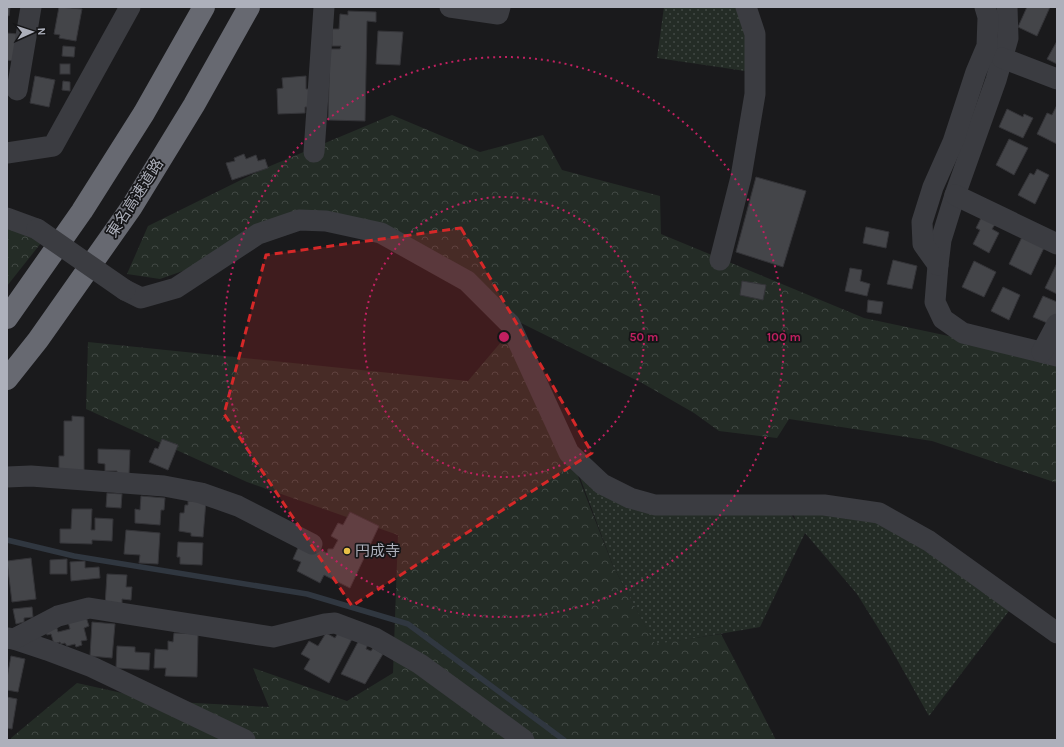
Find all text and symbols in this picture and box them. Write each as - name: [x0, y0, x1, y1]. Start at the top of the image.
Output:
- north arrow: [12, 12, 52, 52]
- text: N: [35, 27, 48, 36]
- street label: 東名高速道路: [103, 155, 167, 241]
- centre of rings: [497, 330, 511, 344]
- text: 50 m: [630, 330, 659, 344]
- text: 100 m: [767, 330, 801, 344]
- place label: 円成寺: [355, 542, 400, 560]
- marker: 円成寺: [342, 546, 352, 556]

